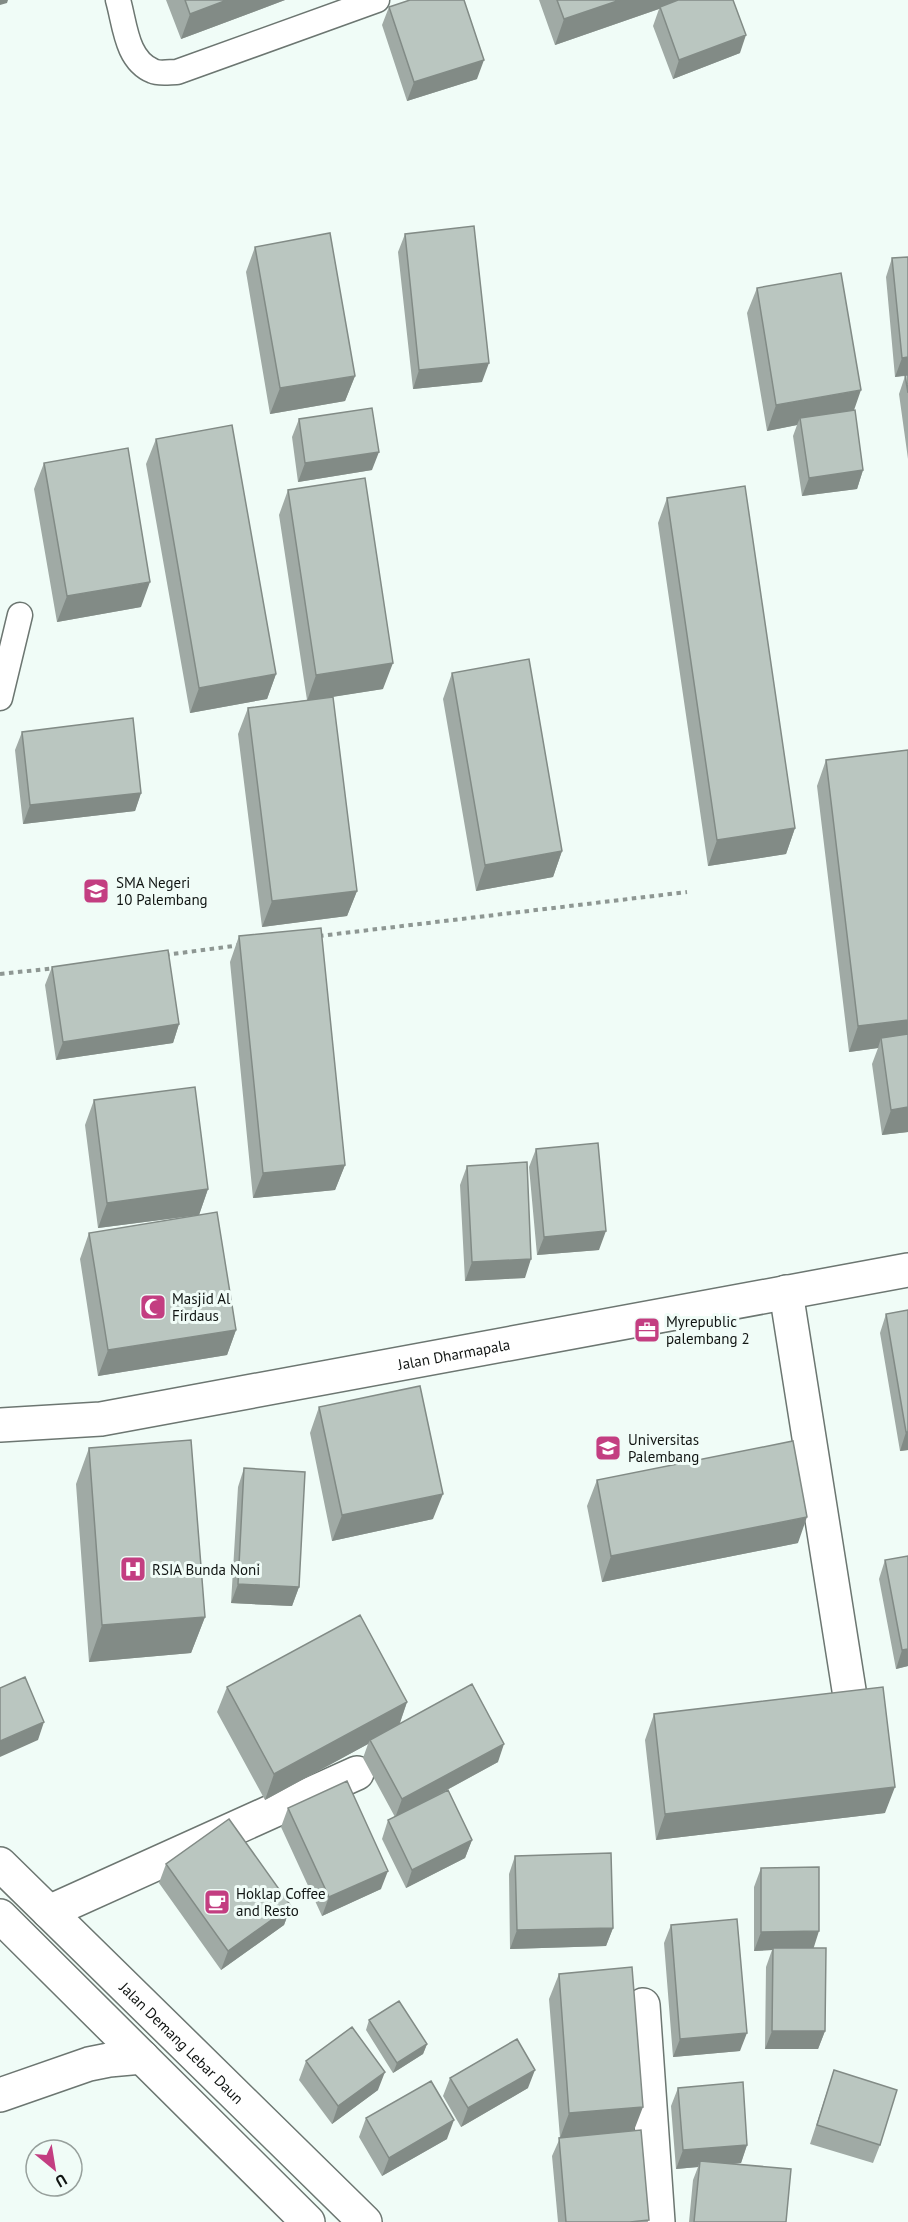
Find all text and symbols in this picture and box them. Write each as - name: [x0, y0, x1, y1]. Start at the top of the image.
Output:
- place label: SMA Negeri 10 Palembang: [116, 873, 208, 909]
- school or university icon: SMA Negeri 10 Palembang: [81, 876, 111, 906]
- place label: Masjid Al Firdaus: [172, 1289, 231, 1325]
- mosque icon: Masjid Al Firdaus: [138, 1292, 168, 1322]
- place label: Myrepublic palembang 2: [666, 1312, 750, 1348]
- office icon: Myrepublic palembang 2: [632, 1315, 662, 1345]
- street label: Jalan Dharmapala: [395, 1334, 511, 1374]
- place label: Universitas Palembang: [628, 1430, 699, 1466]
- school or university icon: Universitas Palembang: [593, 1433, 623, 1463]
- hospital icon: RSIA Bunda Noni: [118, 1554, 148, 1584]
- place label: RSIA Bunda Noni: [152, 1560, 260, 1579]
- place label: Hoklap Coffee and Resto: [236, 1884, 326, 1920]
- cafe icon: Hoklap Coffee and Resto: [202, 1887, 232, 1917]
- street label: Jalan Demang Lebar Daun: [115, 1977, 248, 2107]
- north arrow: [24, 2138, 84, 2198]
- text: U: [52, 2170, 71, 2192]

